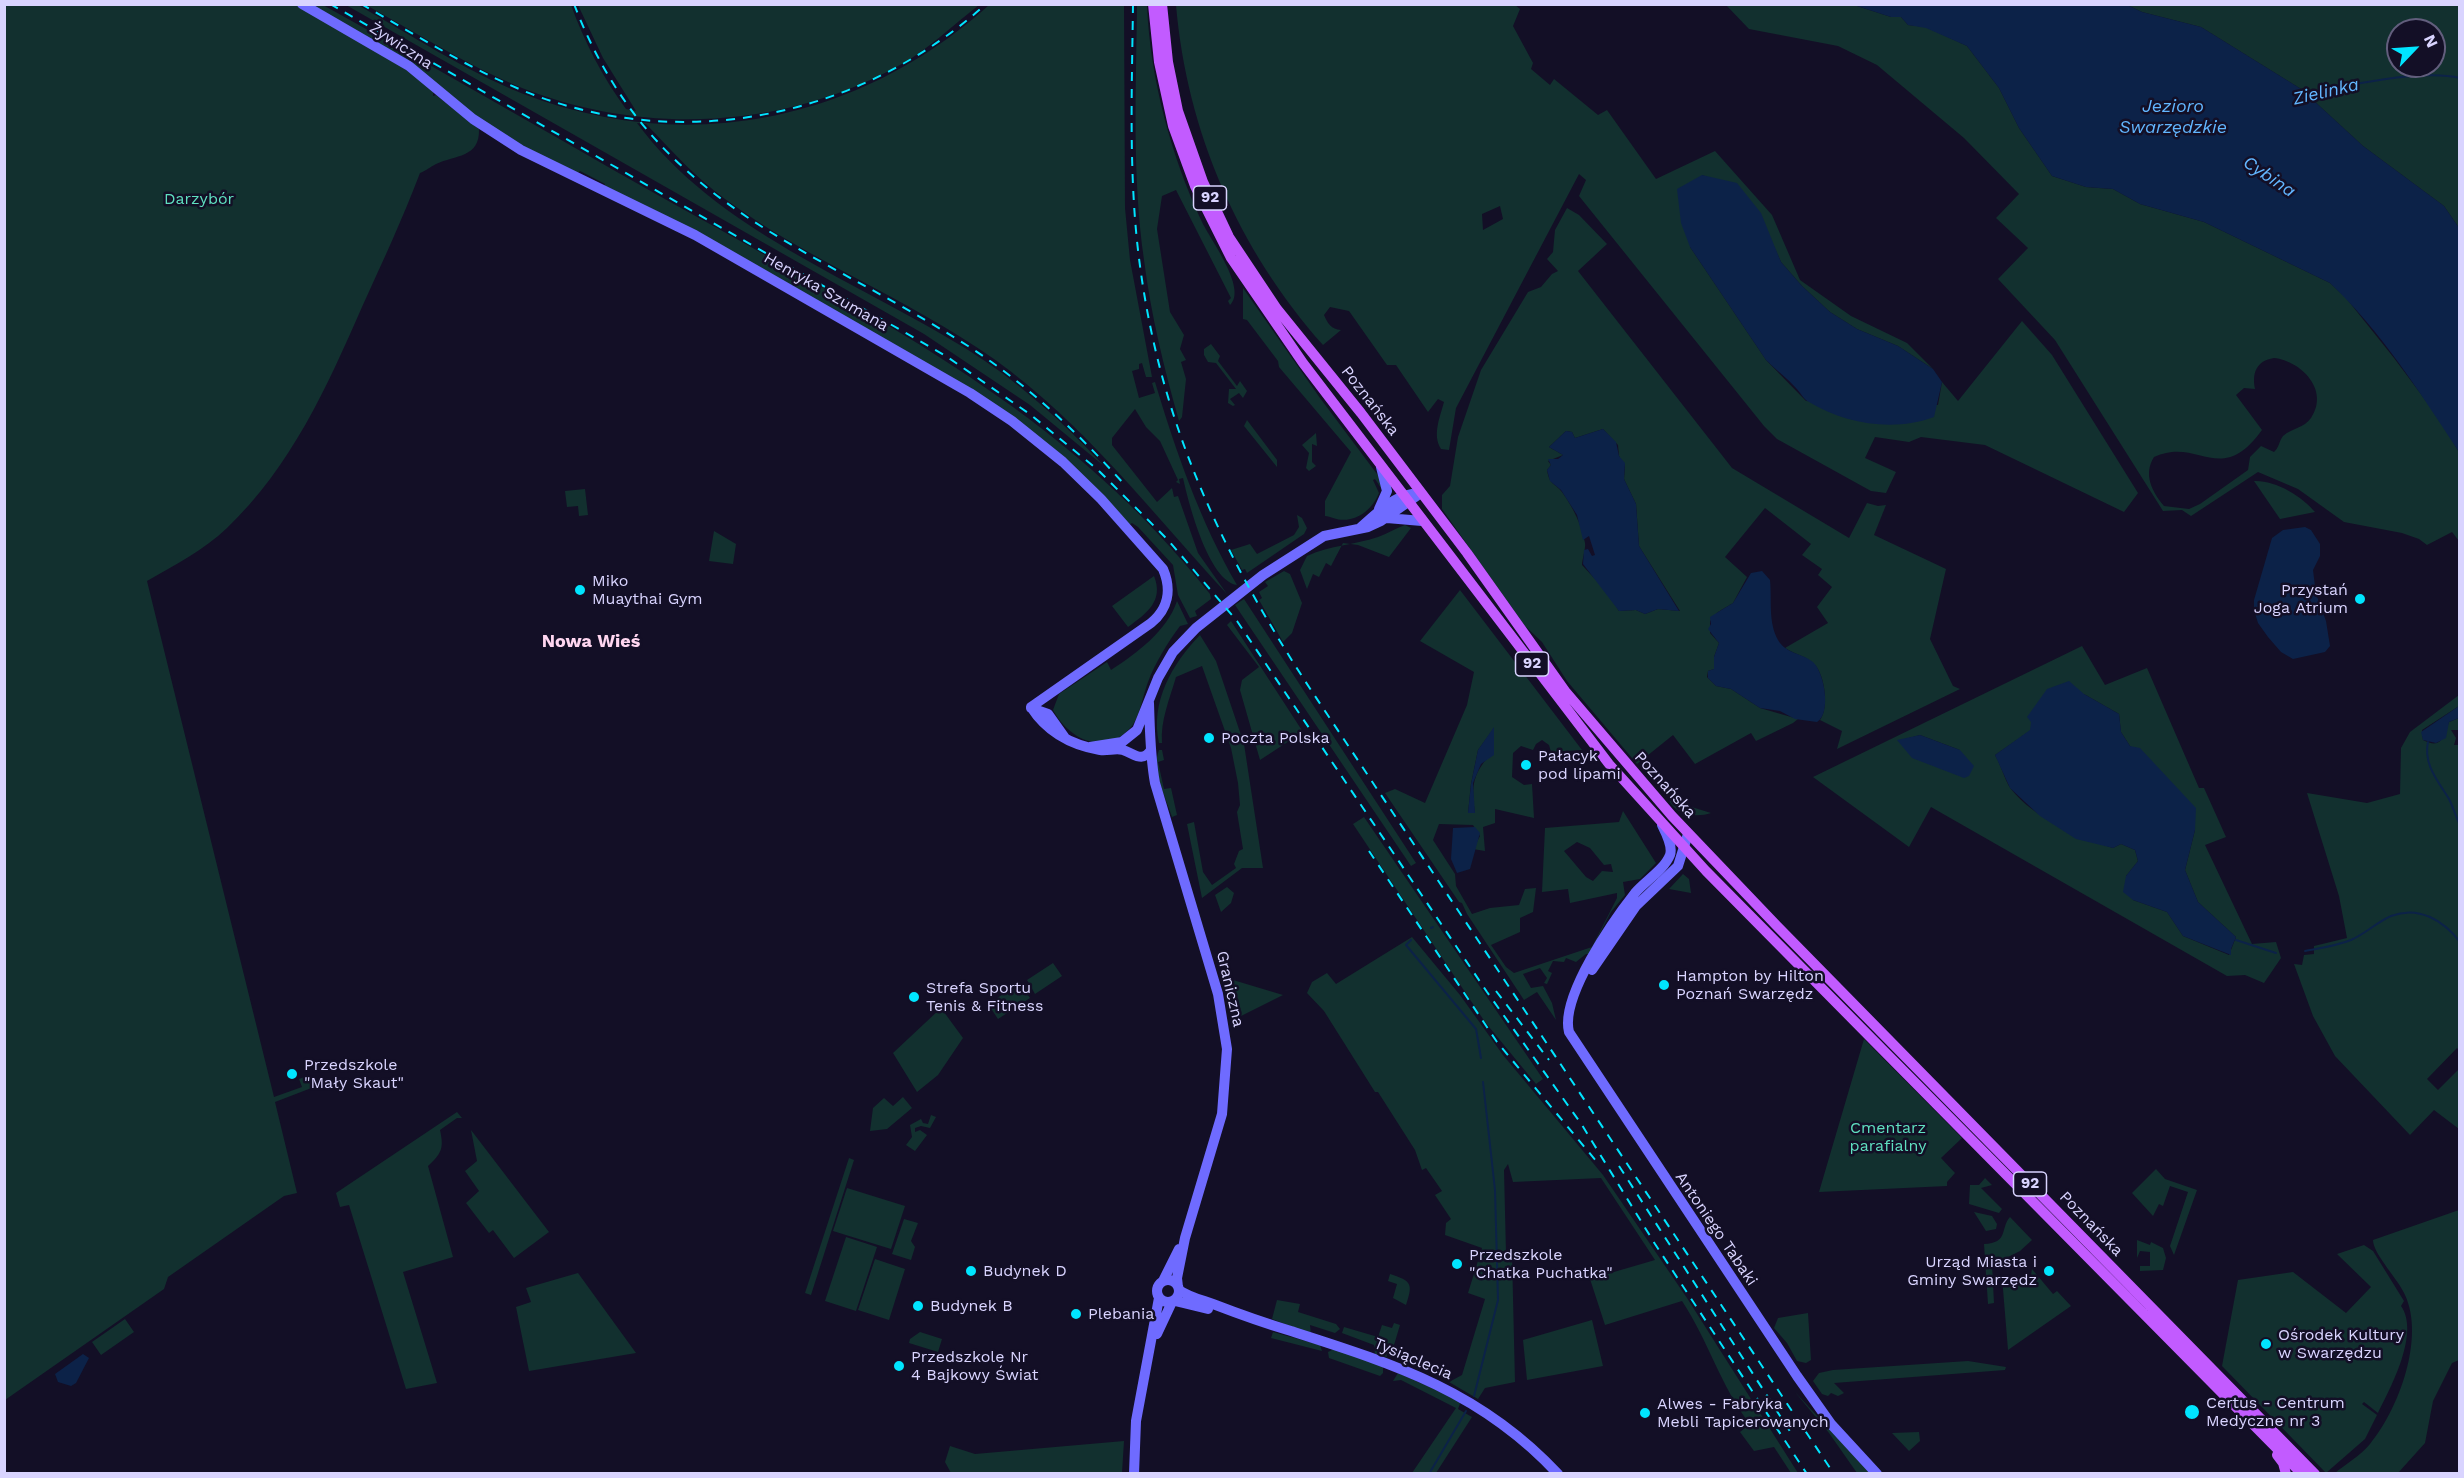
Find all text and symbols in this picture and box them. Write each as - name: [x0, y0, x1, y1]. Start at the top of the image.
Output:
- street label: Żywiczna: [366, 18, 436, 74]
- north arrow: [2386, 18, 2446, 78]
- text: N: [2420, 32, 2442, 50]
- water label: Zielinka: [2291, 74, 2361, 110]
- water label: Jezioro Swarzędzkie: [2119, 96, 2227, 138]
- water label: Cybina: [2239, 152, 2299, 202]
- road number: 92: [1194, 186, 1226, 210]
- park label: Darzybór: [164, 189, 234, 209]
- street label: Henryka Szumana: [760, 248, 892, 336]
- street label: Poznańska: [1337, 362, 1403, 440]
- place label: Miko Muaythai Gym: [592, 571, 703, 609]
- place label: Przystań Joga Atrium: [2254, 580, 2348, 618]
- marker: Miko Muaythai Gym: [573, 583, 587, 597]
- marker: Przystań Joga Atrium: [2353, 592, 2367, 606]
- district label: Nowa Wieś: [542, 631, 640, 653]
- road number: 92: [1516, 652, 1549, 676]
- place label: Poczta Polska: [1221, 728, 1329, 748]
- marker: Poczta Polska: [1202, 731, 1216, 745]
- place label: Pałacyk pod lipami: [1538, 746, 1621, 784]
- street label: Poznańska: [1630, 748, 1700, 822]
- marker: Pałacyk pod lipami: [1519, 758, 1533, 772]
- street label: Graniczna: [1212, 949, 1248, 1029]
- place label: Hampton by Hilton Poznań Swarzędz: [1676, 966, 1824, 1004]
- place label: Strefa Sportu Tenis & Fitness: [926, 978, 1043, 1016]
- marker: Hampton by Hilton Poznań Swarzędz: [1657, 978, 1671, 992]
- marker: Strefa Sportu Tenis & Fitness: [907, 990, 921, 1004]
- place label: Przedszkole "Mały Skaut": [304, 1055, 404, 1093]
- marker: Przedszkole "Mały Skaut": [285, 1067, 299, 1081]
- park label: Cmentarz parafialny: [1850, 1118, 1926, 1156]
- street label: Antoniego Tabaki: [1671, 1168, 1761, 1290]
- road number: 92: [2014, 1172, 2046, 1196]
- street label: Poznańska: [2055, 1188, 2127, 1260]
- place label: Przedszkole "Chatka Puchatka": [1469, 1245, 1613, 1283]
- place label: Urząd Miasta i Gminy Swarzędz: [1907, 1252, 2037, 1290]
- marker: Przedszkole "Chatka Puchatka": [1450, 1257, 1464, 1271]
- place label: Budynek D: [983, 1261, 1067, 1281]
- marker: Budynek D: [964, 1264, 978, 1278]
- marker: Urząd Miasta i Gminy Swarzędz: [2042, 1264, 2056, 1278]
- place label: Budynek B: [930, 1296, 1013, 1316]
- marker: Budynek B: [911, 1299, 925, 1313]
- place label: Plebania: [1088, 1304, 1154, 1324]
- marker: Plebania: [1069, 1307, 1083, 1321]
- place label: Ośrodek Kultury w Swarzędzu: [2278, 1325, 2404, 1363]
- street label: Tysiąclecia: [1371, 1334, 1455, 1384]
- marker: Ośrodek Kultury w Swarzędzu: [2259, 1337, 2273, 1351]
- place label: Przedszkole Nr 4 Bajkowy Świat: [911, 1347, 1039, 1385]
- marker: Przedszkole Nr 4 Bajkowy Świat: [892, 1359, 906, 1373]
- place label: Certus - Centrum Medyczne nr 3: [2206, 1393, 2345, 1431]
- place label: Alwes - Fabryka Mebli Tapicerowanych: [1657, 1394, 1829, 1432]
- marker: Certus - Centrum Medyczne nr 3: [2183, 1403, 2201, 1421]
- marker: Alwes - Fabryka Mebli Tapicerowanych: [1638, 1406, 1652, 1420]

